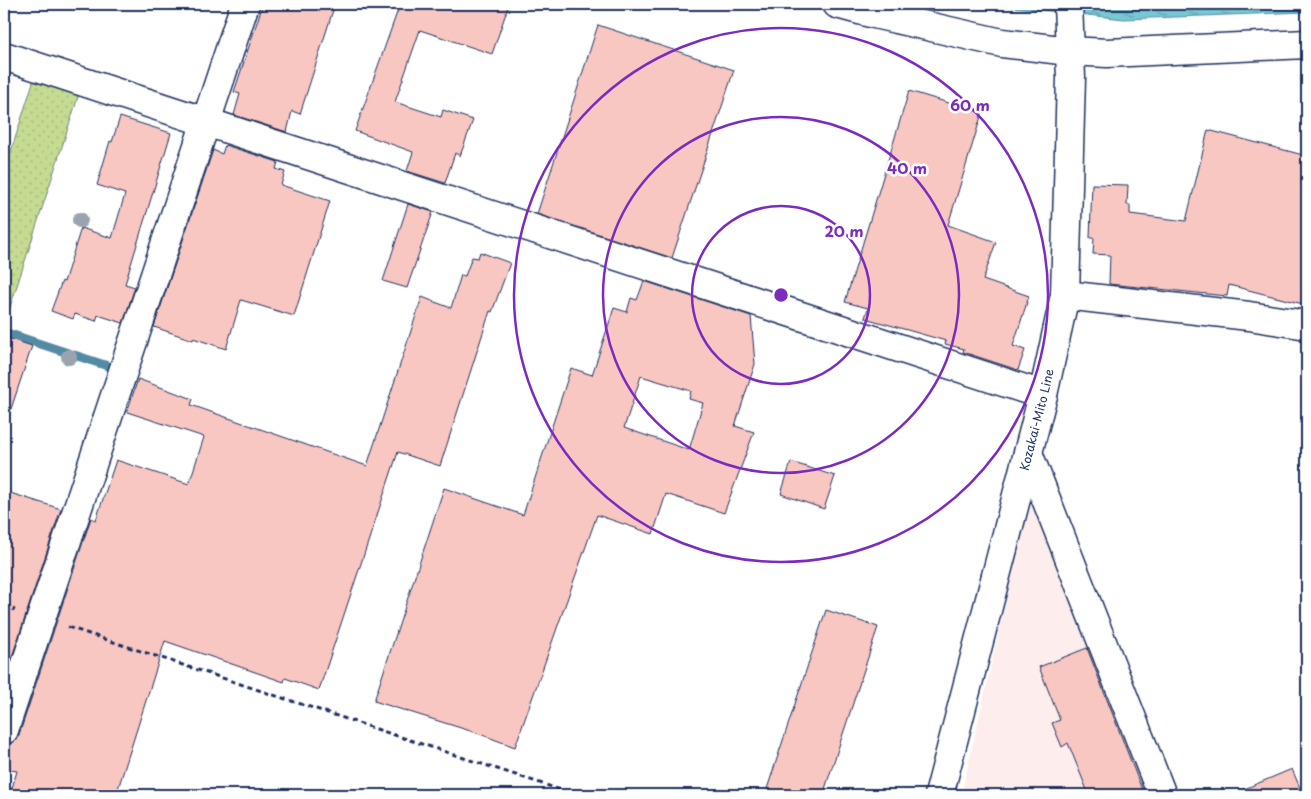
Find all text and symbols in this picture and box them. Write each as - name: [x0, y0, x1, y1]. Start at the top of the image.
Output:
- text: 60 m: [950, 93, 990, 116]
- text: 40 m: [887, 156, 927, 179]
- text: 20 m: [825, 219, 863, 242]
- centre of rings: [772, 286, 790, 304]
- street label: Kozakai-Mito Line: [1015, 367, 1058, 472]

